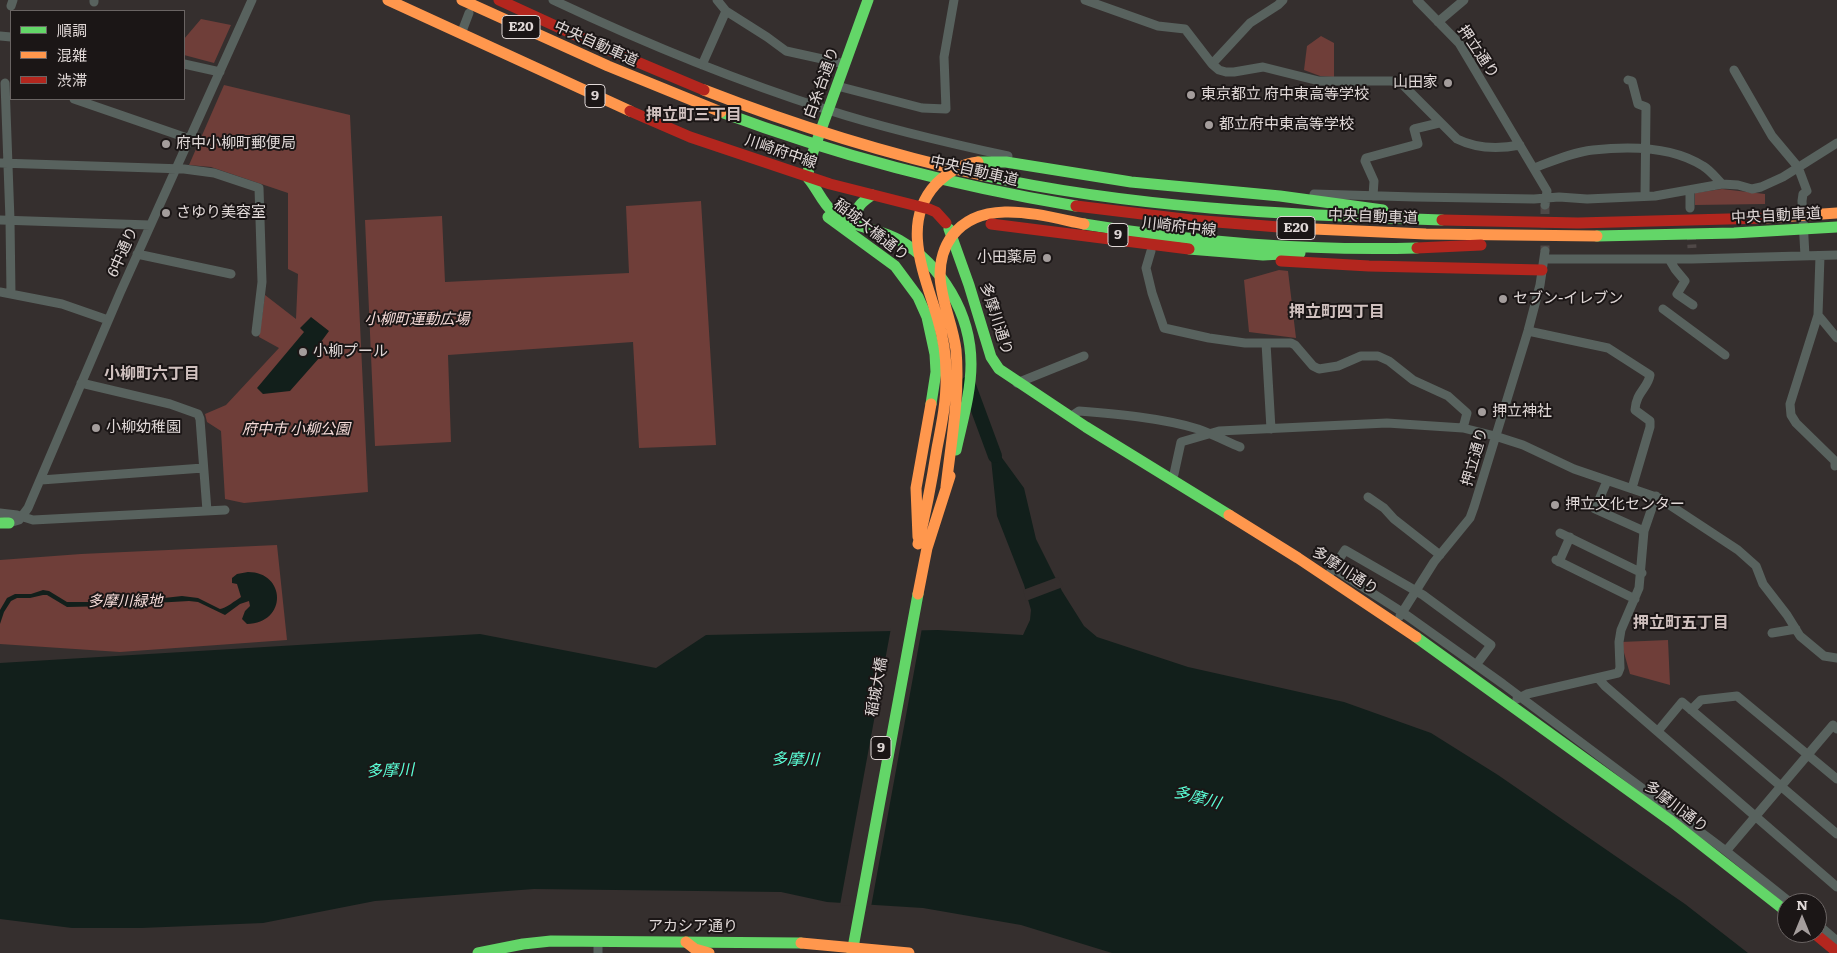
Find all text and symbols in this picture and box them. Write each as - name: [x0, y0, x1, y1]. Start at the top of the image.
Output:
- legend: [10, 10, 185, 100]
- road number: E20: [502, 16, 540, 38]
- street label: 中央自動車道: [551, 17, 641, 71]
- text: 順調: [57, 18, 87, 41]
- street label: 押立通り: [1454, 22, 1502, 82]
- text: 混雑: [57, 43, 87, 66]
- street label: 白糸台通り: [801, 45, 843, 121]
- text: 渋滞: [57, 68, 87, 91]
- place label: 山田家: [1393, 74, 1438, 92]
- marker: 山田家: [1442, 77, 1454, 89]
- road number: 9: [585, 84, 605, 108]
- place label: 東京都立 府中東高等学校: [1201, 86, 1369, 104]
- marker: 東京都立 府中東高等学校: [1185, 89, 1197, 101]
- district label: 押立町三丁目: [646, 105, 742, 125]
- place label: 都立府中東高等学校: [1219, 116, 1354, 134]
- marker: 都立府中東高等学校: [1203, 119, 1215, 131]
- street label: 川崎府中線: [743, 131, 819, 173]
- place label: 府中小柳町郵便局: [176, 135, 296, 153]
- marker: 府中小柳町郵便局: [160, 138, 172, 150]
- street label: 中央自動車道: [928, 152, 1020, 190]
- street label: 稲城大橋通り: [830, 195, 912, 265]
- place label: さゆり美容室: [176, 204, 266, 222]
- street label: 中央自動車道: [1731, 205, 1821, 227]
- street label: 中央自動車道: [1328, 206, 1418, 228]
- marker: さゆり美容室: [160, 207, 172, 219]
- street label: 川崎府中線: [1141, 214, 1217, 240]
- road number: E20: [1277, 217, 1315, 240]
- street label: 6中通り: [104, 224, 142, 280]
- road number: 9: [1108, 224, 1128, 246]
- place label: 小田薬局: [977, 249, 1037, 267]
- marker: 小田薬局: [1041, 252, 1053, 264]
- street label: 多摩川通り: [976, 281, 1016, 357]
- place label: セブン-イレブン: [1513, 290, 1623, 308]
- marker: セブン-イレブン: [1497, 293, 1509, 305]
- district label: 押立町四丁目: [1289, 302, 1385, 322]
- park label: 小柳町運動広場: [365, 311, 469, 329]
- place label: 小柳プール: [313, 343, 388, 361]
- marker: 小柳プール: [297, 346, 309, 358]
- district label: 小柳町六丁目: [104, 364, 200, 384]
- place label: 押立神社: [1492, 403, 1552, 421]
- marker: 押立神社: [1476, 406, 1488, 418]
- place label: 小柳幼稚園: [106, 419, 181, 437]
- park label: 府中市 小柳公園: [242, 421, 350, 439]
- marker: 小柳幼稚園: [90, 422, 102, 434]
- street label: 押立通り: [1458, 426, 1492, 488]
- place label: 押立文化センター: [1565, 496, 1685, 514]
- marker: 押立文化センター: [1549, 499, 1561, 511]
- street label: 多摩川通り: [1309, 543, 1381, 599]
- park label: 多摩川緑地: [88, 593, 162, 611]
- district label: 押立町五丁目: [1633, 613, 1729, 633]
- street label: 稲城大橋: [863, 656, 891, 718]
- road number: 9: [871, 736, 891, 760]
- water label: 多摩川: [771, 750, 819, 770]
- water label: 多摩川: [366, 761, 414, 781]
- street label: 多摩川通り: [1641, 777, 1711, 837]
- water label: 多摩川: [1171, 783, 1223, 813]
- north arrow: [1777, 893, 1827, 943]
- text: N: [1796, 894, 1808, 914]
- street label: アカシア通り: [648, 918, 738, 936]

